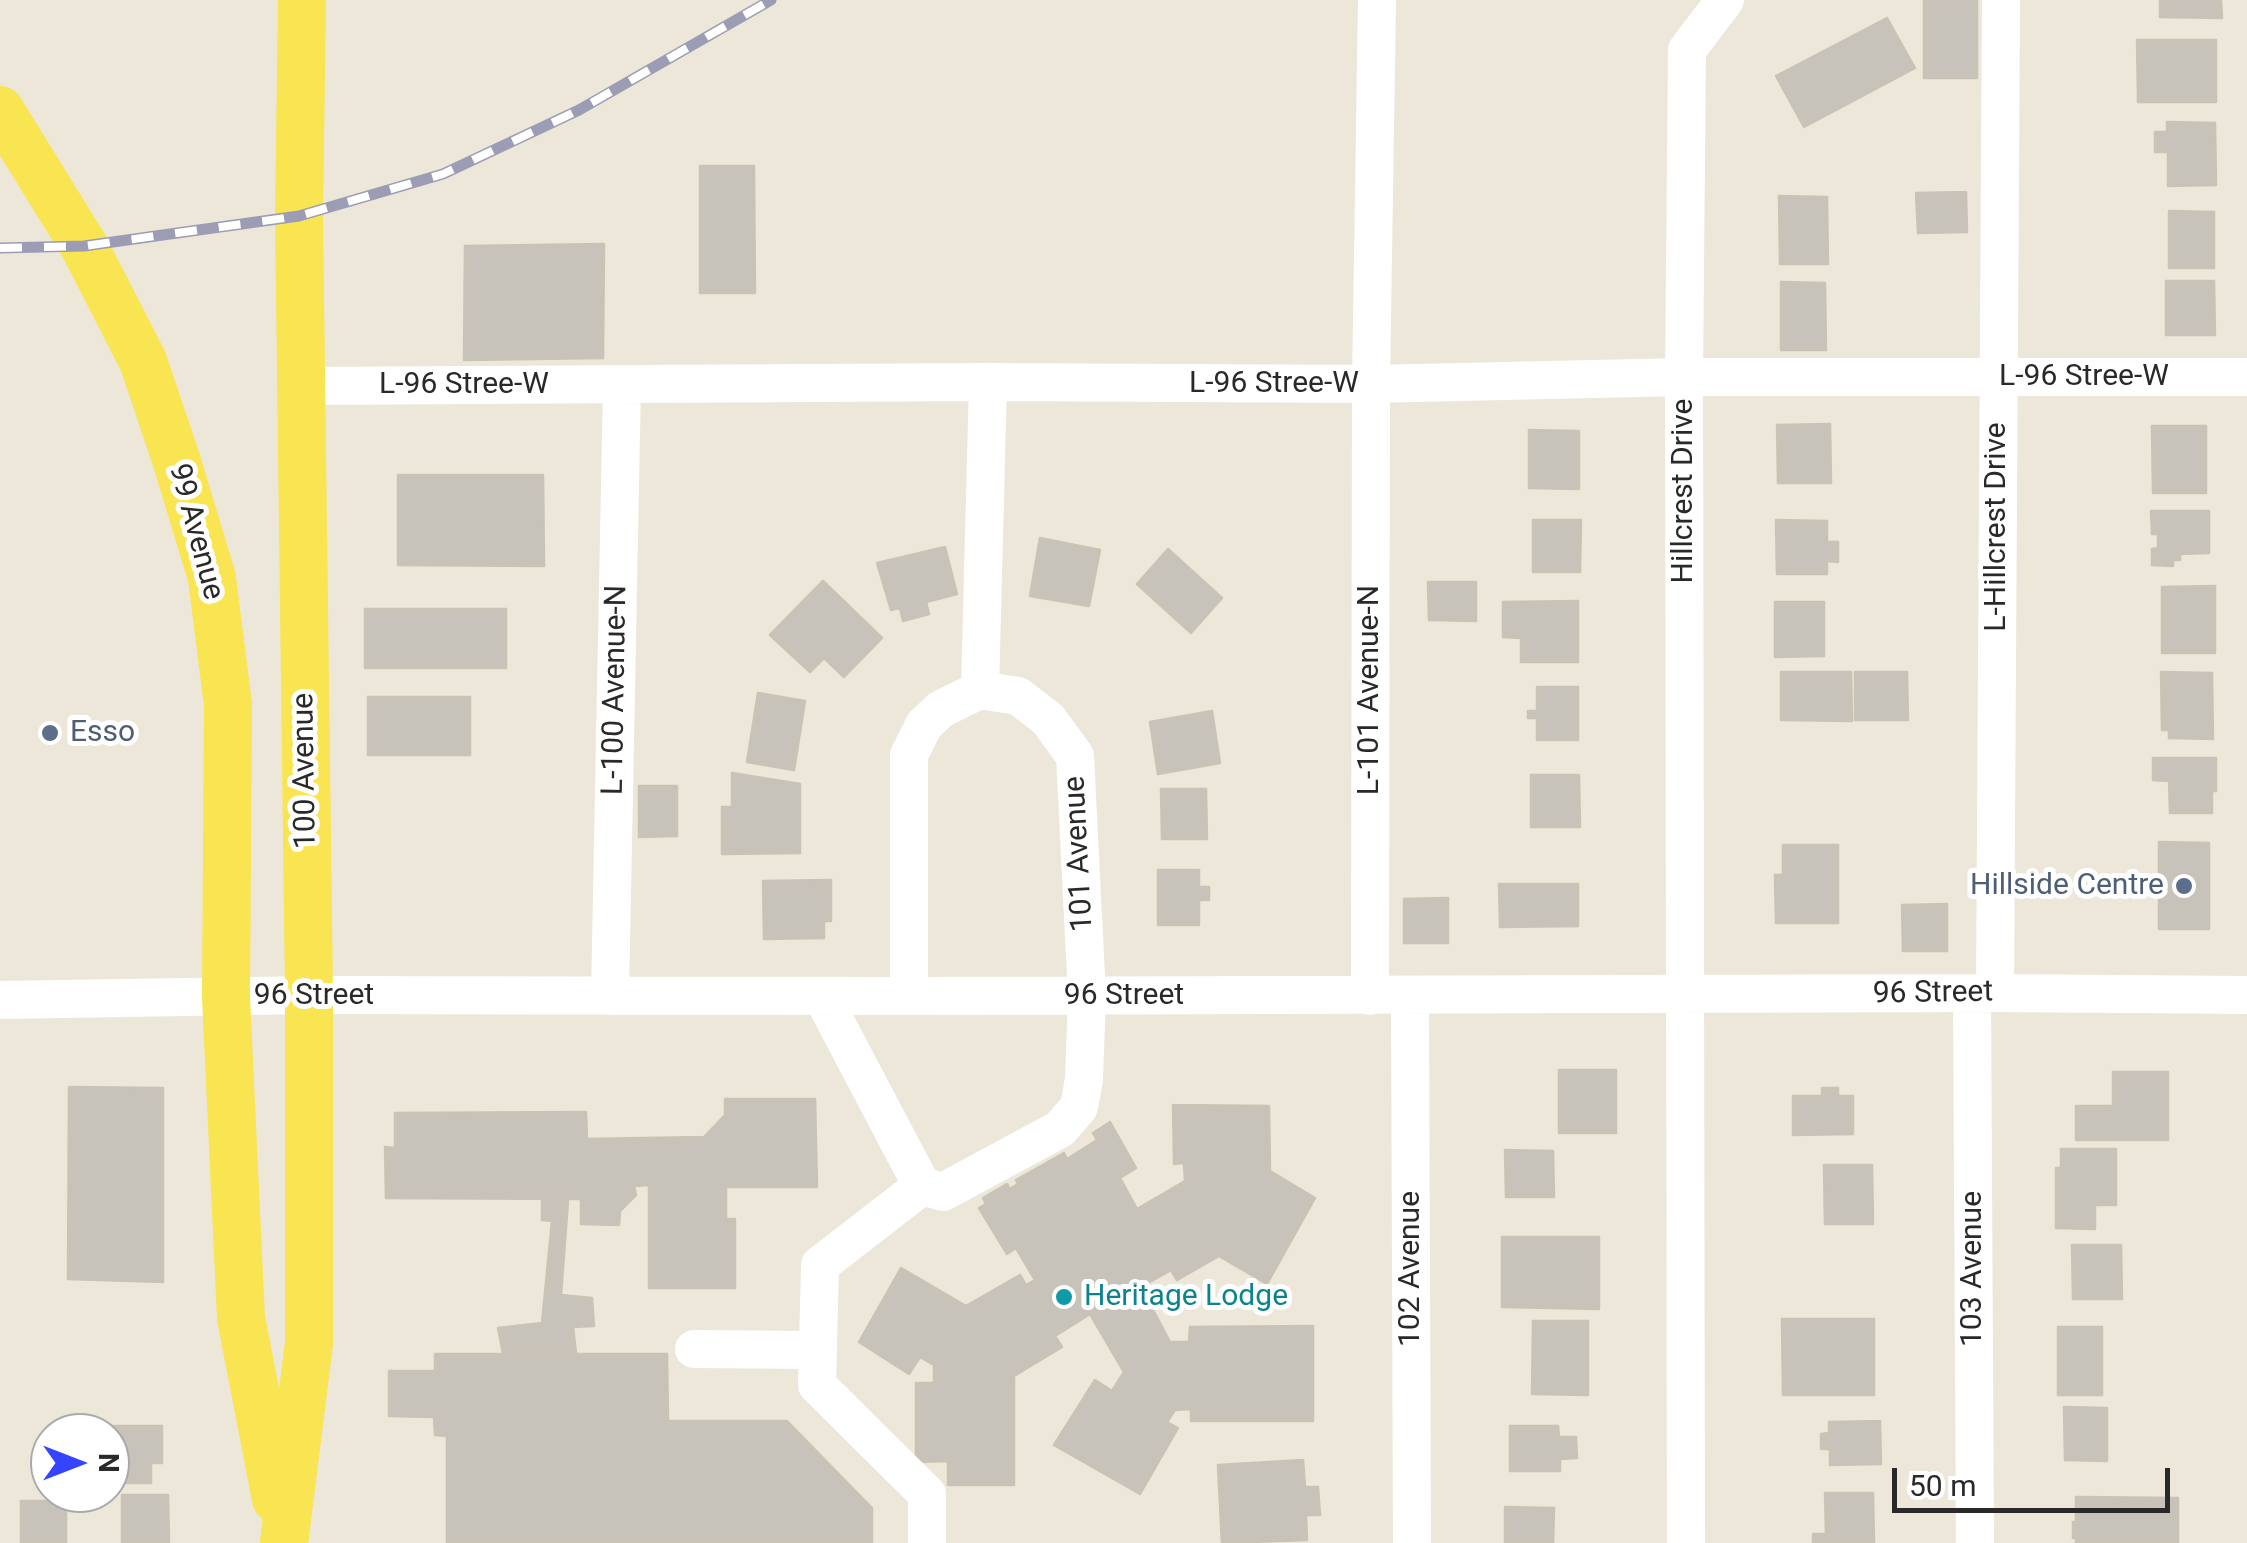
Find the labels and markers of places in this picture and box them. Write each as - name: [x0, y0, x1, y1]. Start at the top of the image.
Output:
- place label: Esso: [70, 715, 135, 751]
- marker: Esso: [39, 722, 61, 744]
- place label: Hillside Centre: [1970, 868, 2164, 904]
- marker: Hillside Centre: [2173, 875, 2195, 897]
- place label: Heritage Lodge: [1084, 1279, 1288, 1315]
- marker: Heritage Lodge: [1053, 1286, 1075, 1308]

